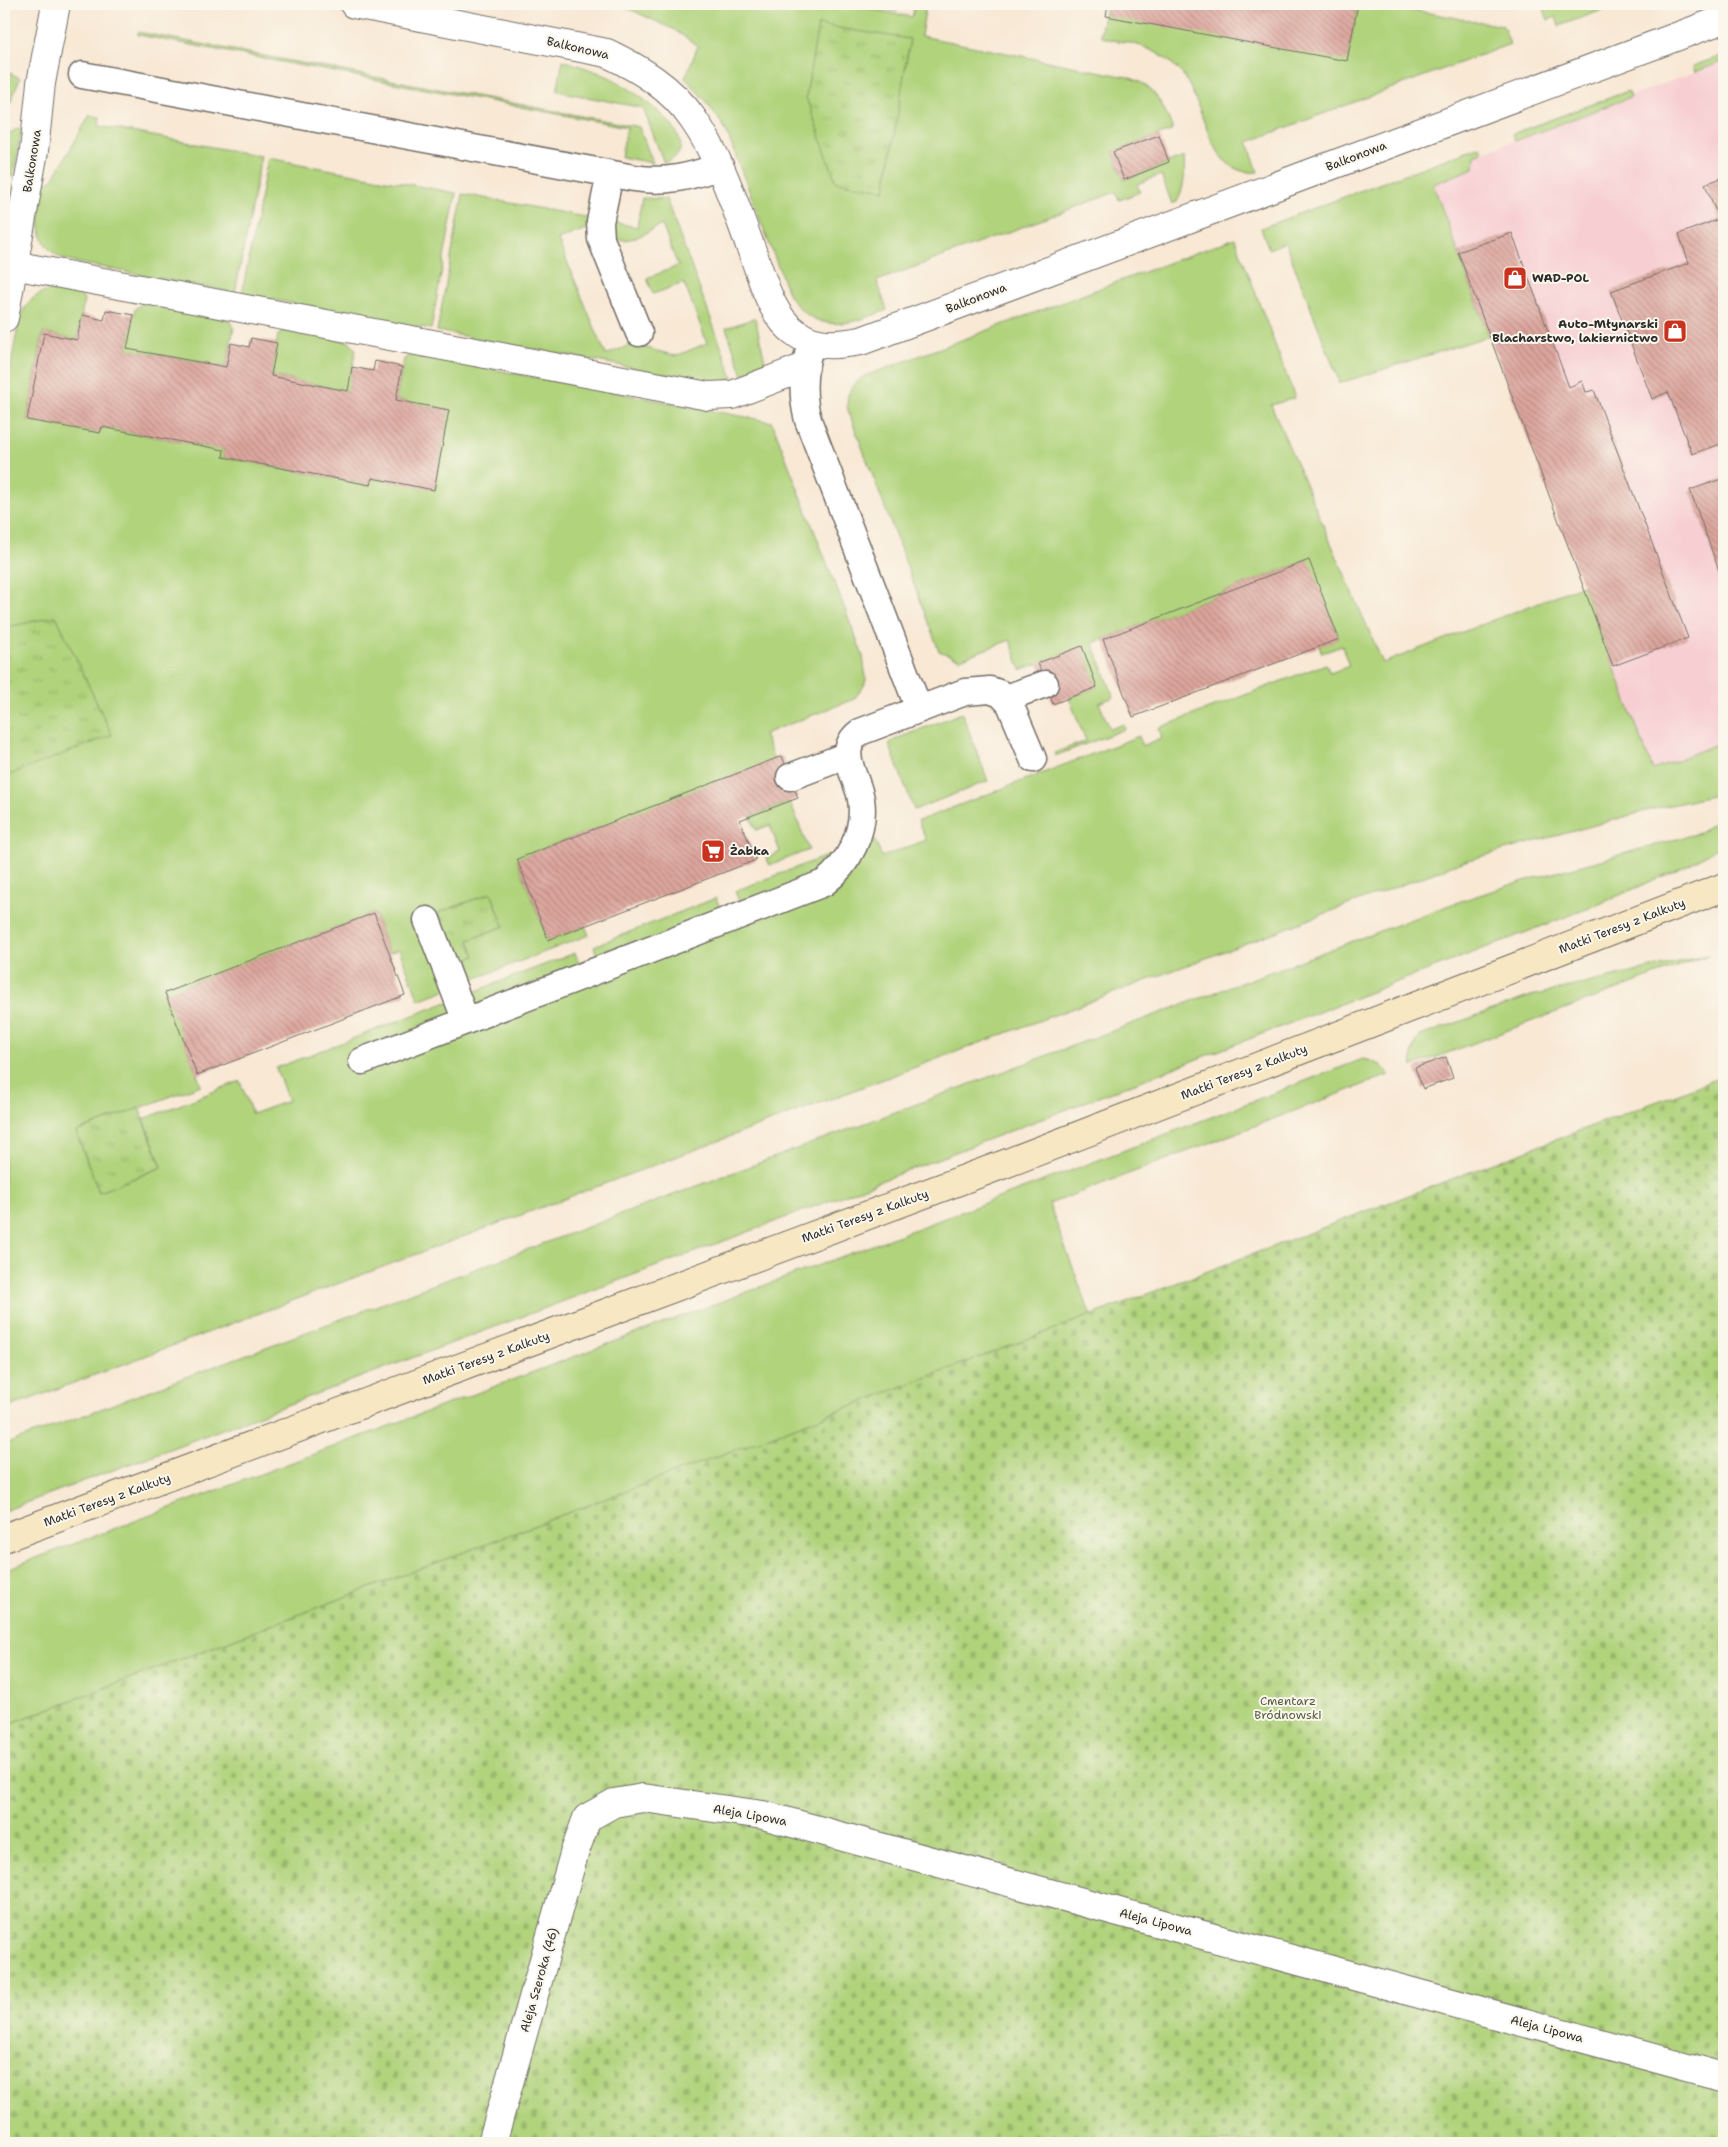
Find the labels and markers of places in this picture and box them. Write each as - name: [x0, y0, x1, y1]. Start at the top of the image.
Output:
- shop icon: WAD-POL: [1502, 265, 1528, 291]
- place label: WAD-POL: [1532, 270, 1590, 286]
- place label: Auto-Młynarski Blacharstwo, lakiernictwo: [1492, 316, 1658, 346]
- shop icon: Auto-Młynarski Blacharstwo, lakiernictwo: [1662, 318, 1688, 344]
- supermarket icon: Żabka: [700, 838, 726, 864]
- place label: Żabka: [730, 843, 770, 859]

